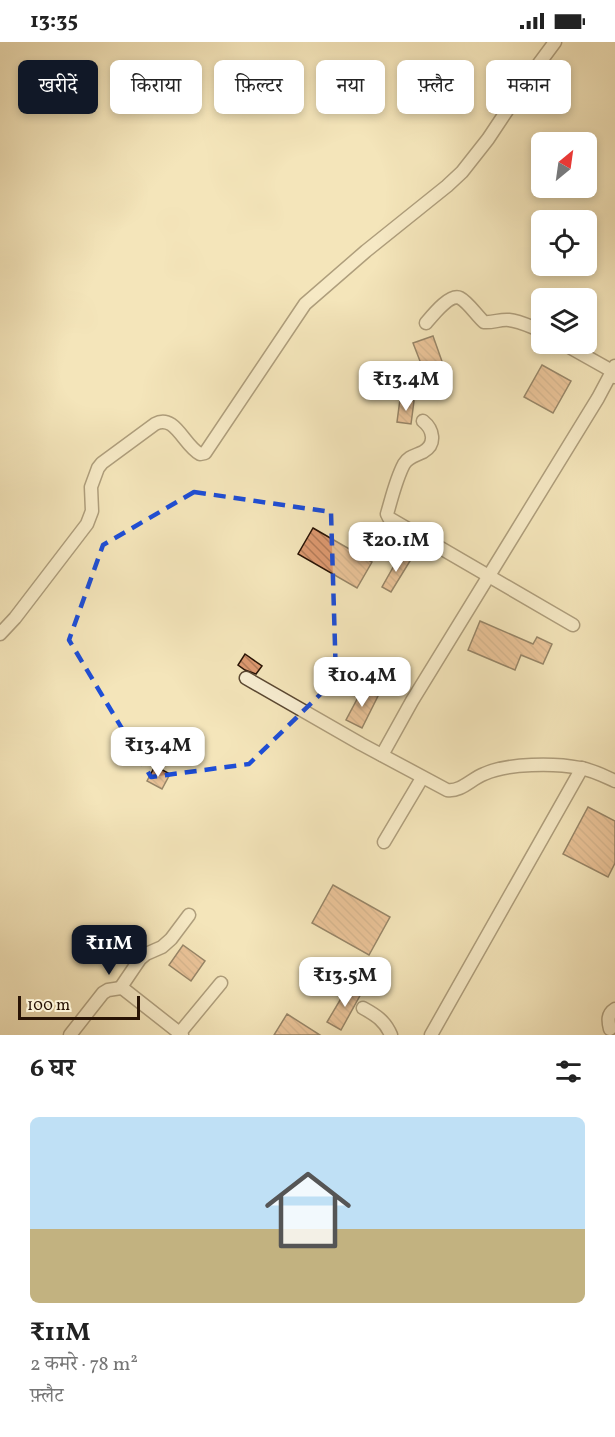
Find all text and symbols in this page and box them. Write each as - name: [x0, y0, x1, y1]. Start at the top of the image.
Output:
- text: 13:35: [30, 6, 78, 37]
- chip: खरीदें: [18, 60, 98, 114]
- chip: किराया: [110, 60, 202, 114]
- chip: फ़िल्टर: [214, 60, 304, 114]
- chip: नया: [316, 60, 385, 114]
- chip: फ़्लैट: [397, 60, 474, 114]
- chip: मकान: [486, 60, 571, 114]
- north arrow: [531, 132, 597, 198]
- map controls: [531, 132, 597, 354]
- button: locate: [531, 210, 597, 276]
- button: layers: [531, 288, 597, 354]
- pin: ₹13.4M: [357, 361, 455, 412]
- text: ₹13.4M: [373, 366, 439, 394]
- pin: ₹20.1M: [347, 522, 445, 573]
- text: ₹20.1M: [363, 527, 429, 555]
- pin: ₹10.4M: [313, 657, 411, 708]
- text: ₹10.4M: [328, 662, 396, 690]
- pin: ₹13.4M: [109, 727, 207, 778]
- text: ₹13.4M: [125, 732, 191, 760]
- pin: ₹11M: [73, 925, 145, 976]
- text: ₹11M: [86, 930, 132, 958]
- pin: ₹13.5M: [296, 957, 394, 1008]
- text: ₹13.5M: [313, 962, 377, 990]
- scale bar: [18, 993, 140, 1020]
- text: 100 m: [27, 995, 70, 1017]
- text: 6 घर: [30, 1051, 75, 1087]
- icon: filters: [552, 1055, 585, 1088]
- icon: home: [254, 1156, 362, 1264]
- text: ₹11M: [30, 1315, 90, 1351]
- text: 2 कमरे · 78 m²: [30, 1351, 138, 1379]
- text: फ़्लैट: [30, 1383, 63, 1411]

